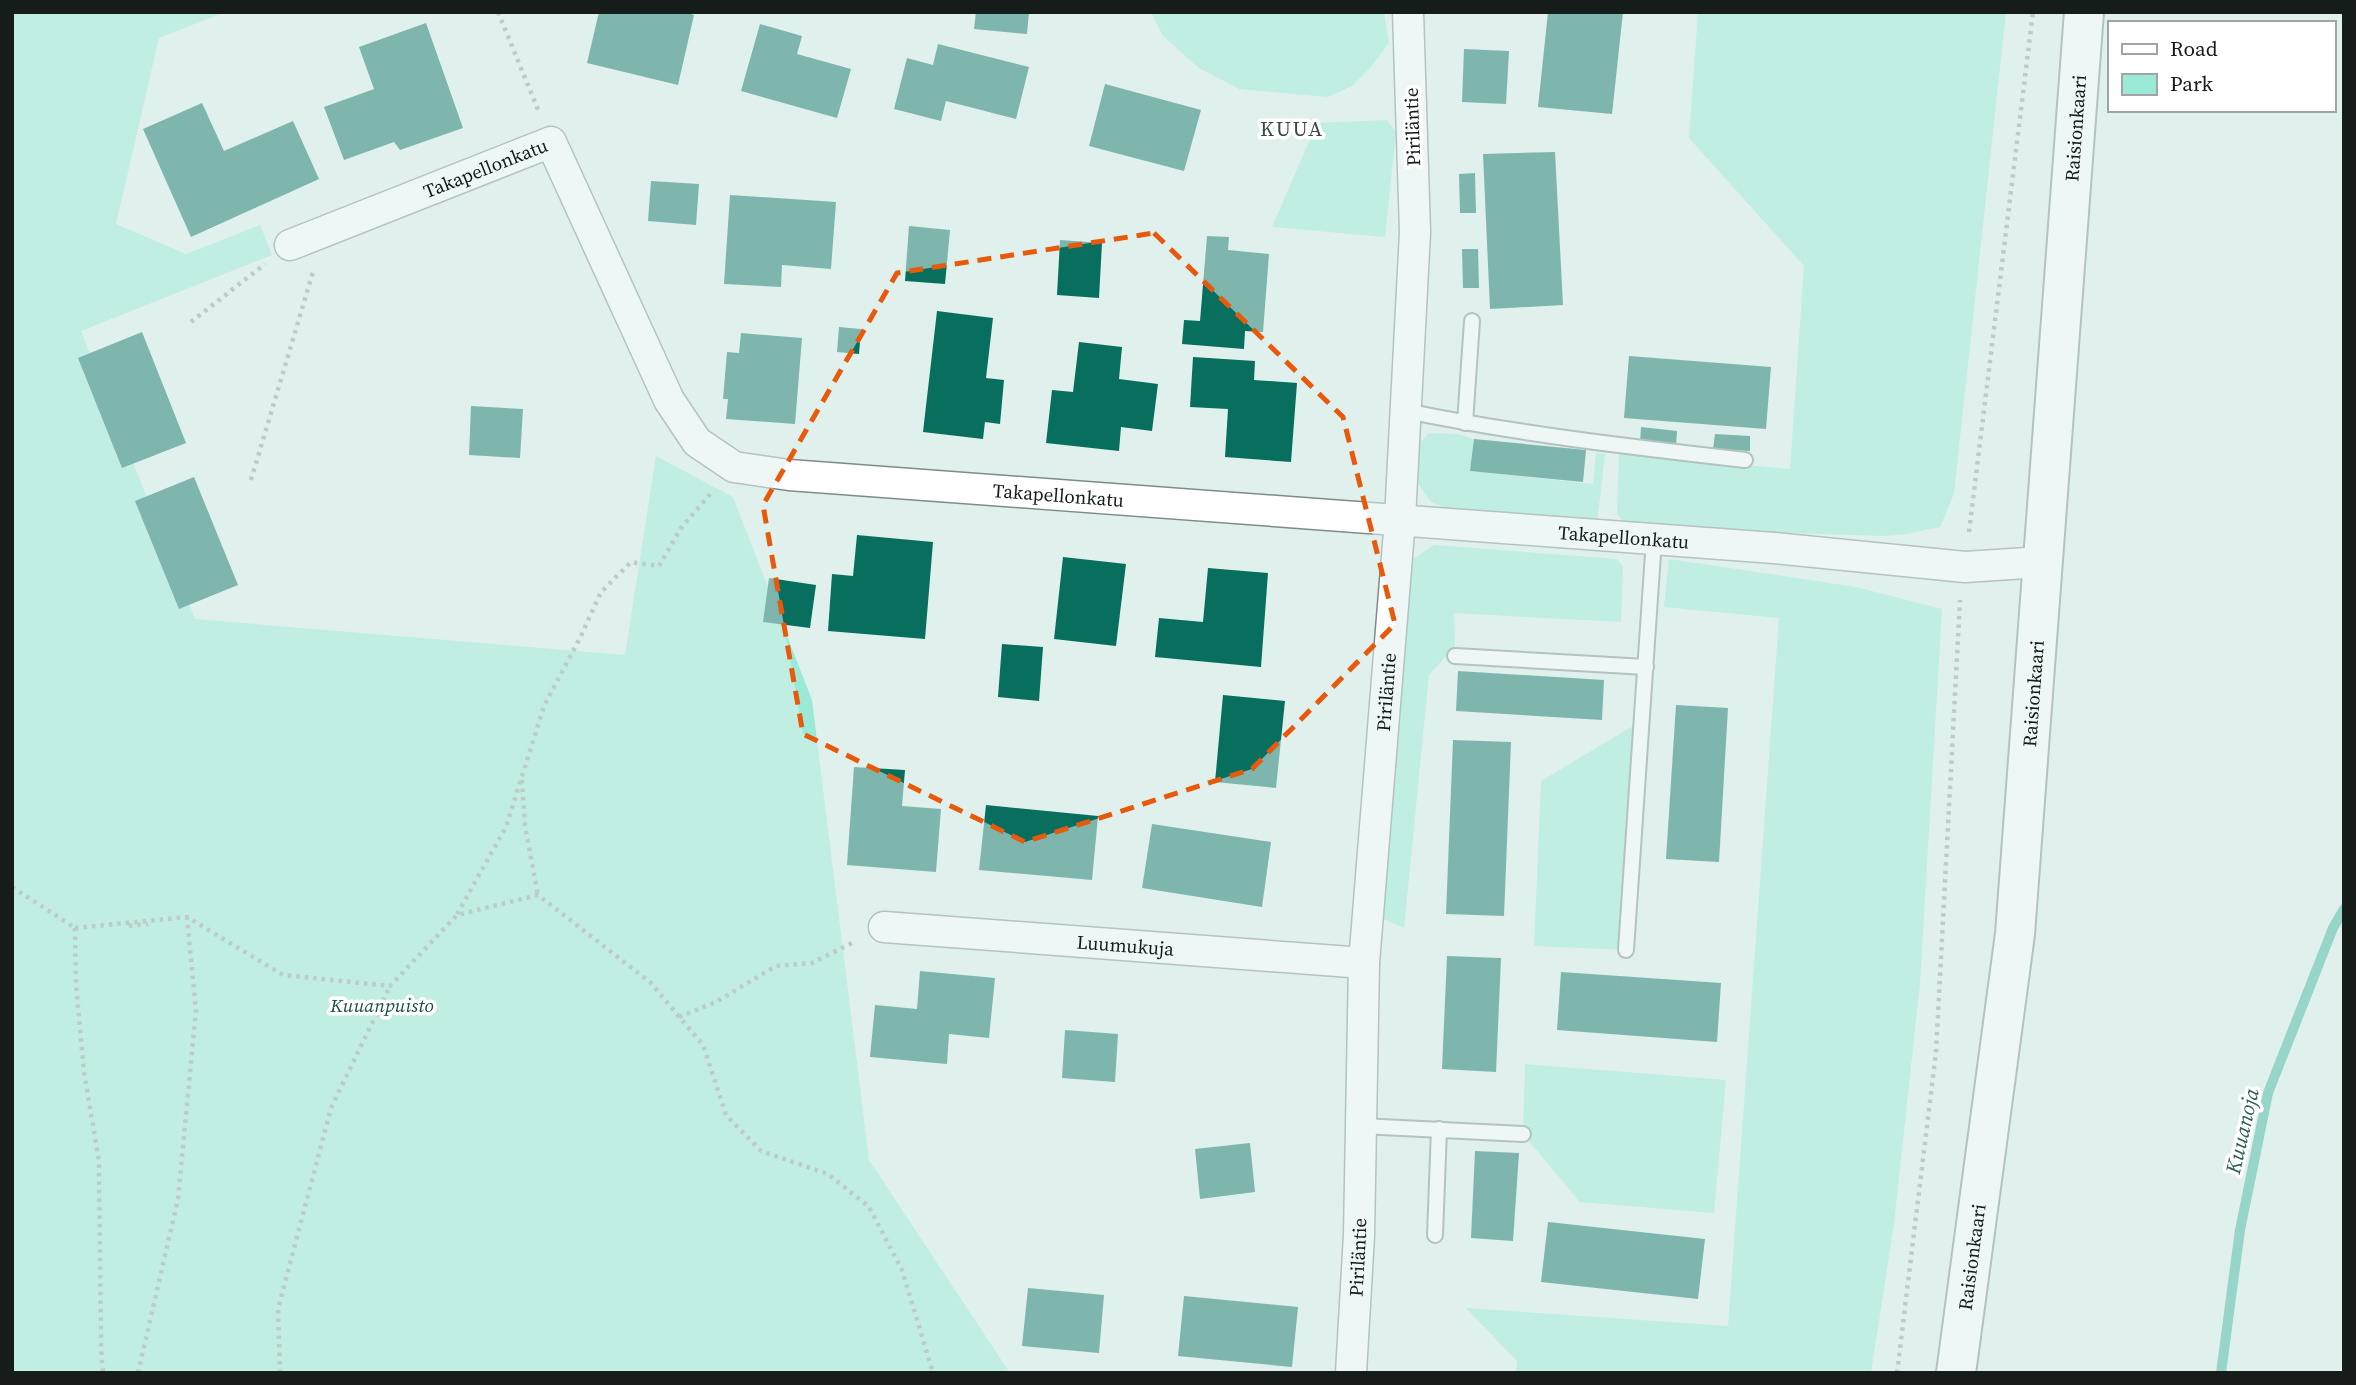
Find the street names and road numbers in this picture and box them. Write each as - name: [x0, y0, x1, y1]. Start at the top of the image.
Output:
- street label: Raisionkaari: [2058, 74, 2092, 183]
- street label: Piriläntie: [1398, 87, 1426, 167]
- street label: Takapellonkatu: [419, 132, 551, 204]
- street label: Takapellonkatu: [992, 477, 1125, 513]
- street label: Takapellonkatu: [1557, 519, 1690, 555]
- street label: Raisionkaari: [2016, 639, 2050, 748]
- street label: Piriläntie: [1370, 652, 1402, 733]
- street label: Luumukuja: [1076, 928, 1175, 962]
- street label: Raisionkaari: [1952, 1202, 1992, 1312]
- street label: Piriläntie: [1342, 1218, 1372, 1297]

